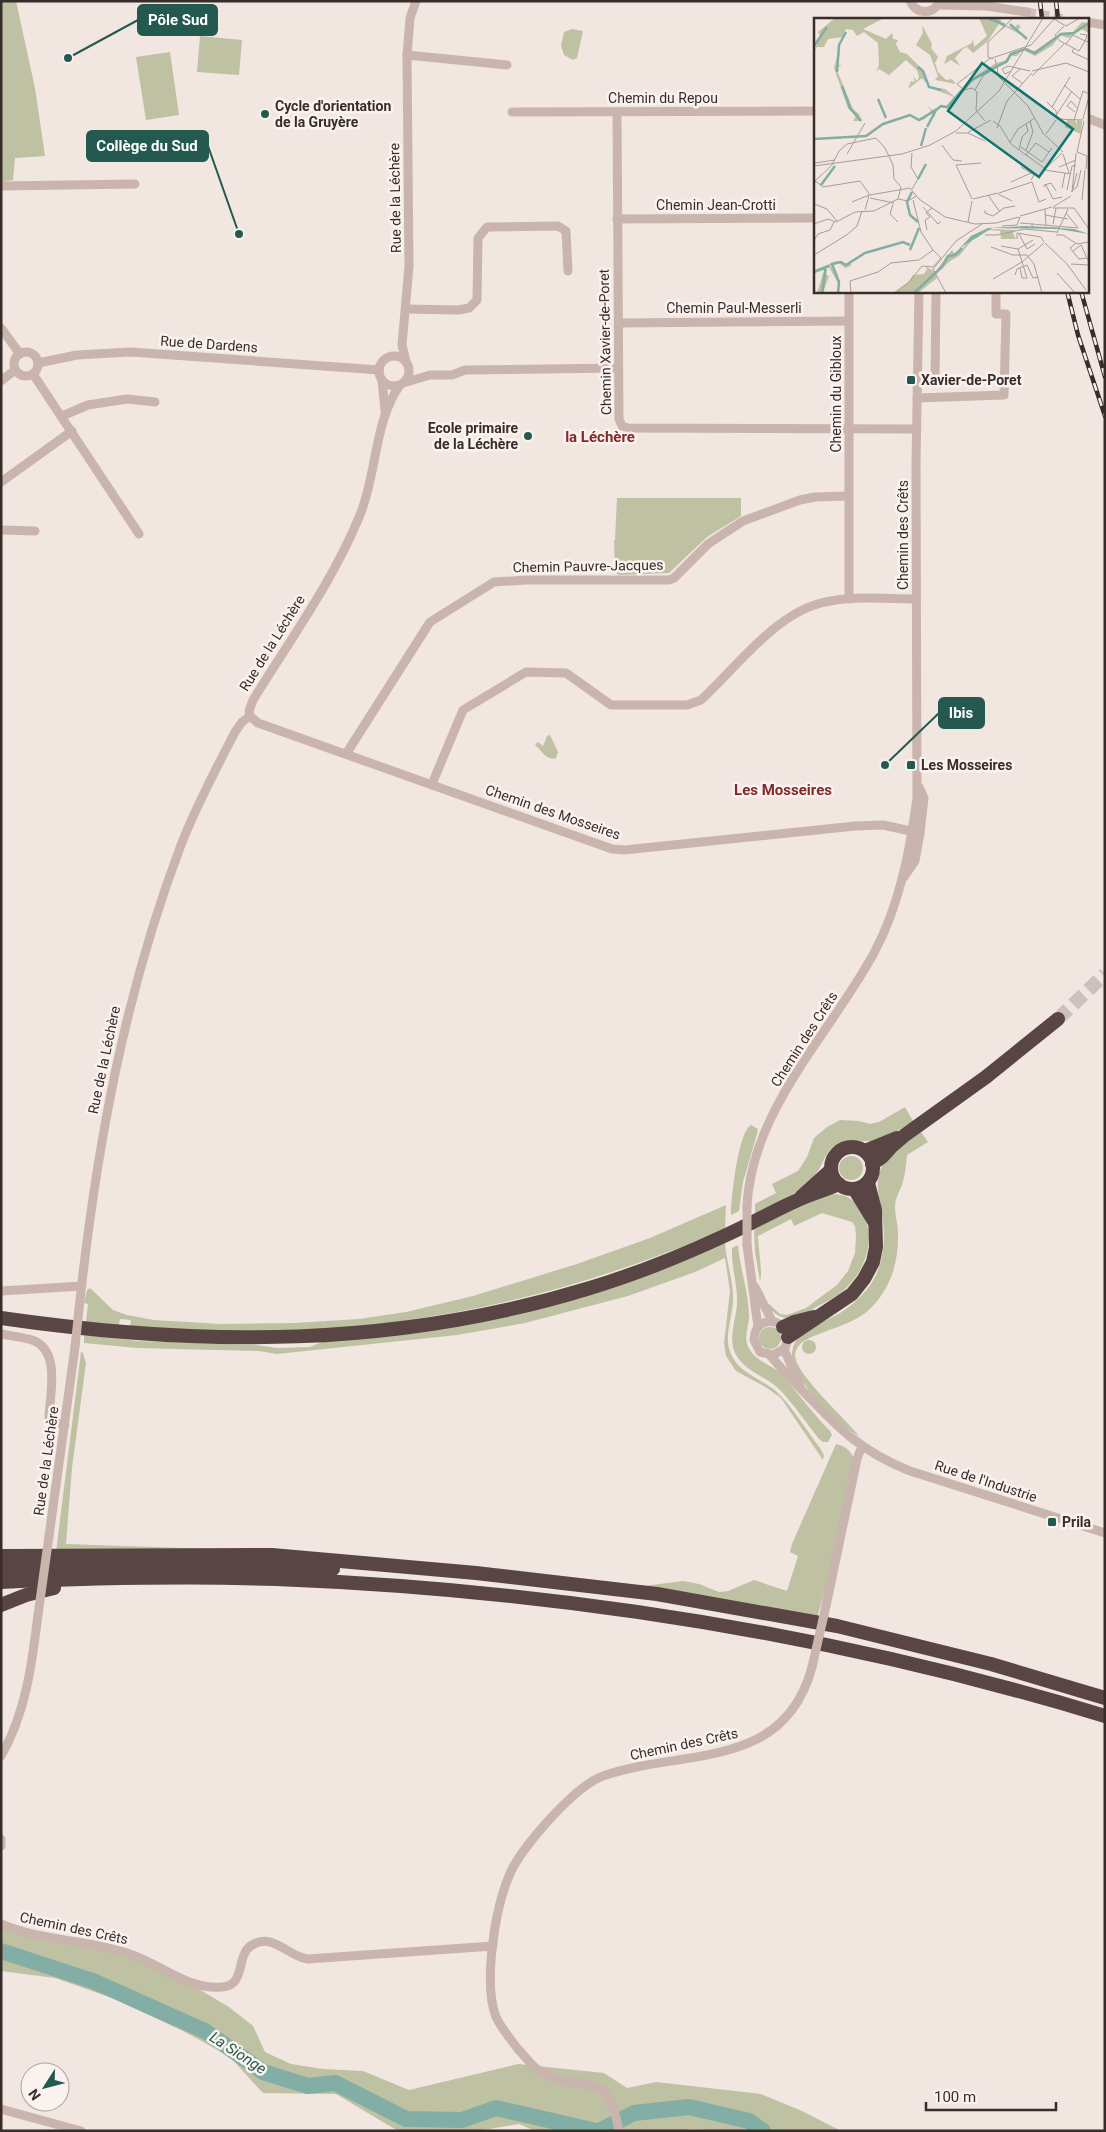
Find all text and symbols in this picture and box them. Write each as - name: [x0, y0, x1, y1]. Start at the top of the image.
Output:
- callout: Pôle Sud: [138, 5, 217, 35]
- text: Pôle Sud: [148, 11, 208, 29]
- inset map: [814, 18, 1088, 292]
- street label: Chemin du Repou: [608, 90, 718, 106]
- place label: Cycle d'orientation de la Gruyère: [275, 98, 391, 130]
- marker: Cycle d'orientation de la Gruyère: [259, 108, 271, 120]
- callout: Collège du Sud: [87, 131, 208, 161]
- text: Collège du Sud: [96, 137, 198, 155]
- street label: Rue de la Léchère: [386, 143, 404, 253]
- street label: Chemin Jean-Crotti: [656, 197, 776, 213]
- street label: Chemin Xavier-de-Poret: [596, 268, 614, 415]
- street label: Chemin Paul-Messerli: [666, 300, 802, 316]
- street label: Rue de Dardens: [160, 333, 258, 355]
- street label: Chemin du Gibloux: [828, 335, 844, 453]
- place label: Xavier-de-Poret: [921, 372, 1022, 388]
- marker: Xavier-de-Poret: [905, 374, 917, 386]
- place label: Ecole primaire de la Léchère: [428, 420, 518, 452]
- district label: la Léchère: [565, 428, 635, 446]
- marker: Ecole primaire de la Léchère: [522, 430, 534, 442]
- street label: Chemin des Crêts: [895, 480, 911, 590]
- street label: Chemin Pauvre-Jacques: [512, 557, 664, 575]
- street label: Rue de la Léchère: [236, 592, 308, 694]
- callout: Ibis: [939, 698, 984, 728]
- text: Ibis: [949, 704, 974, 722]
- place label: Les Mosseires: [921, 757, 1012, 773]
- marker: Les Mosseires: [905, 759, 917, 771]
- street label: Chemin des Mosseires: [483, 781, 623, 843]
- district label: Les Mosseires: [734, 781, 832, 799]
- street label: Chemin des Crêts: [767, 988, 841, 1090]
- street label: Rue de la Léchère: [85, 1005, 123, 1115]
- street label: Rue de la Léchère: [30, 1405, 62, 1517]
- street label: Rue de l'Industrie: [933, 1457, 1039, 1505]
- place label: Prila: [1062, 1514, 1092, 1530]
- marker: Prila: [1046, 1516, 1058, 1528]
- street label: Chemin des Crêts: [628, 1725, 740, 1763]
- street label: Chemin des Crêts: [18, 1909, 130, 1947]
- water label: La Sionge: [206, 2028, 270, 2078]
- north arrow: [20, 2062, 70, 2112]
- scale bar: [926, 2080, 1056, 2112]
- text: N: [25, 2086, 44, 2103]
- text: 100 m: [934, 2088, 976, 2106]

